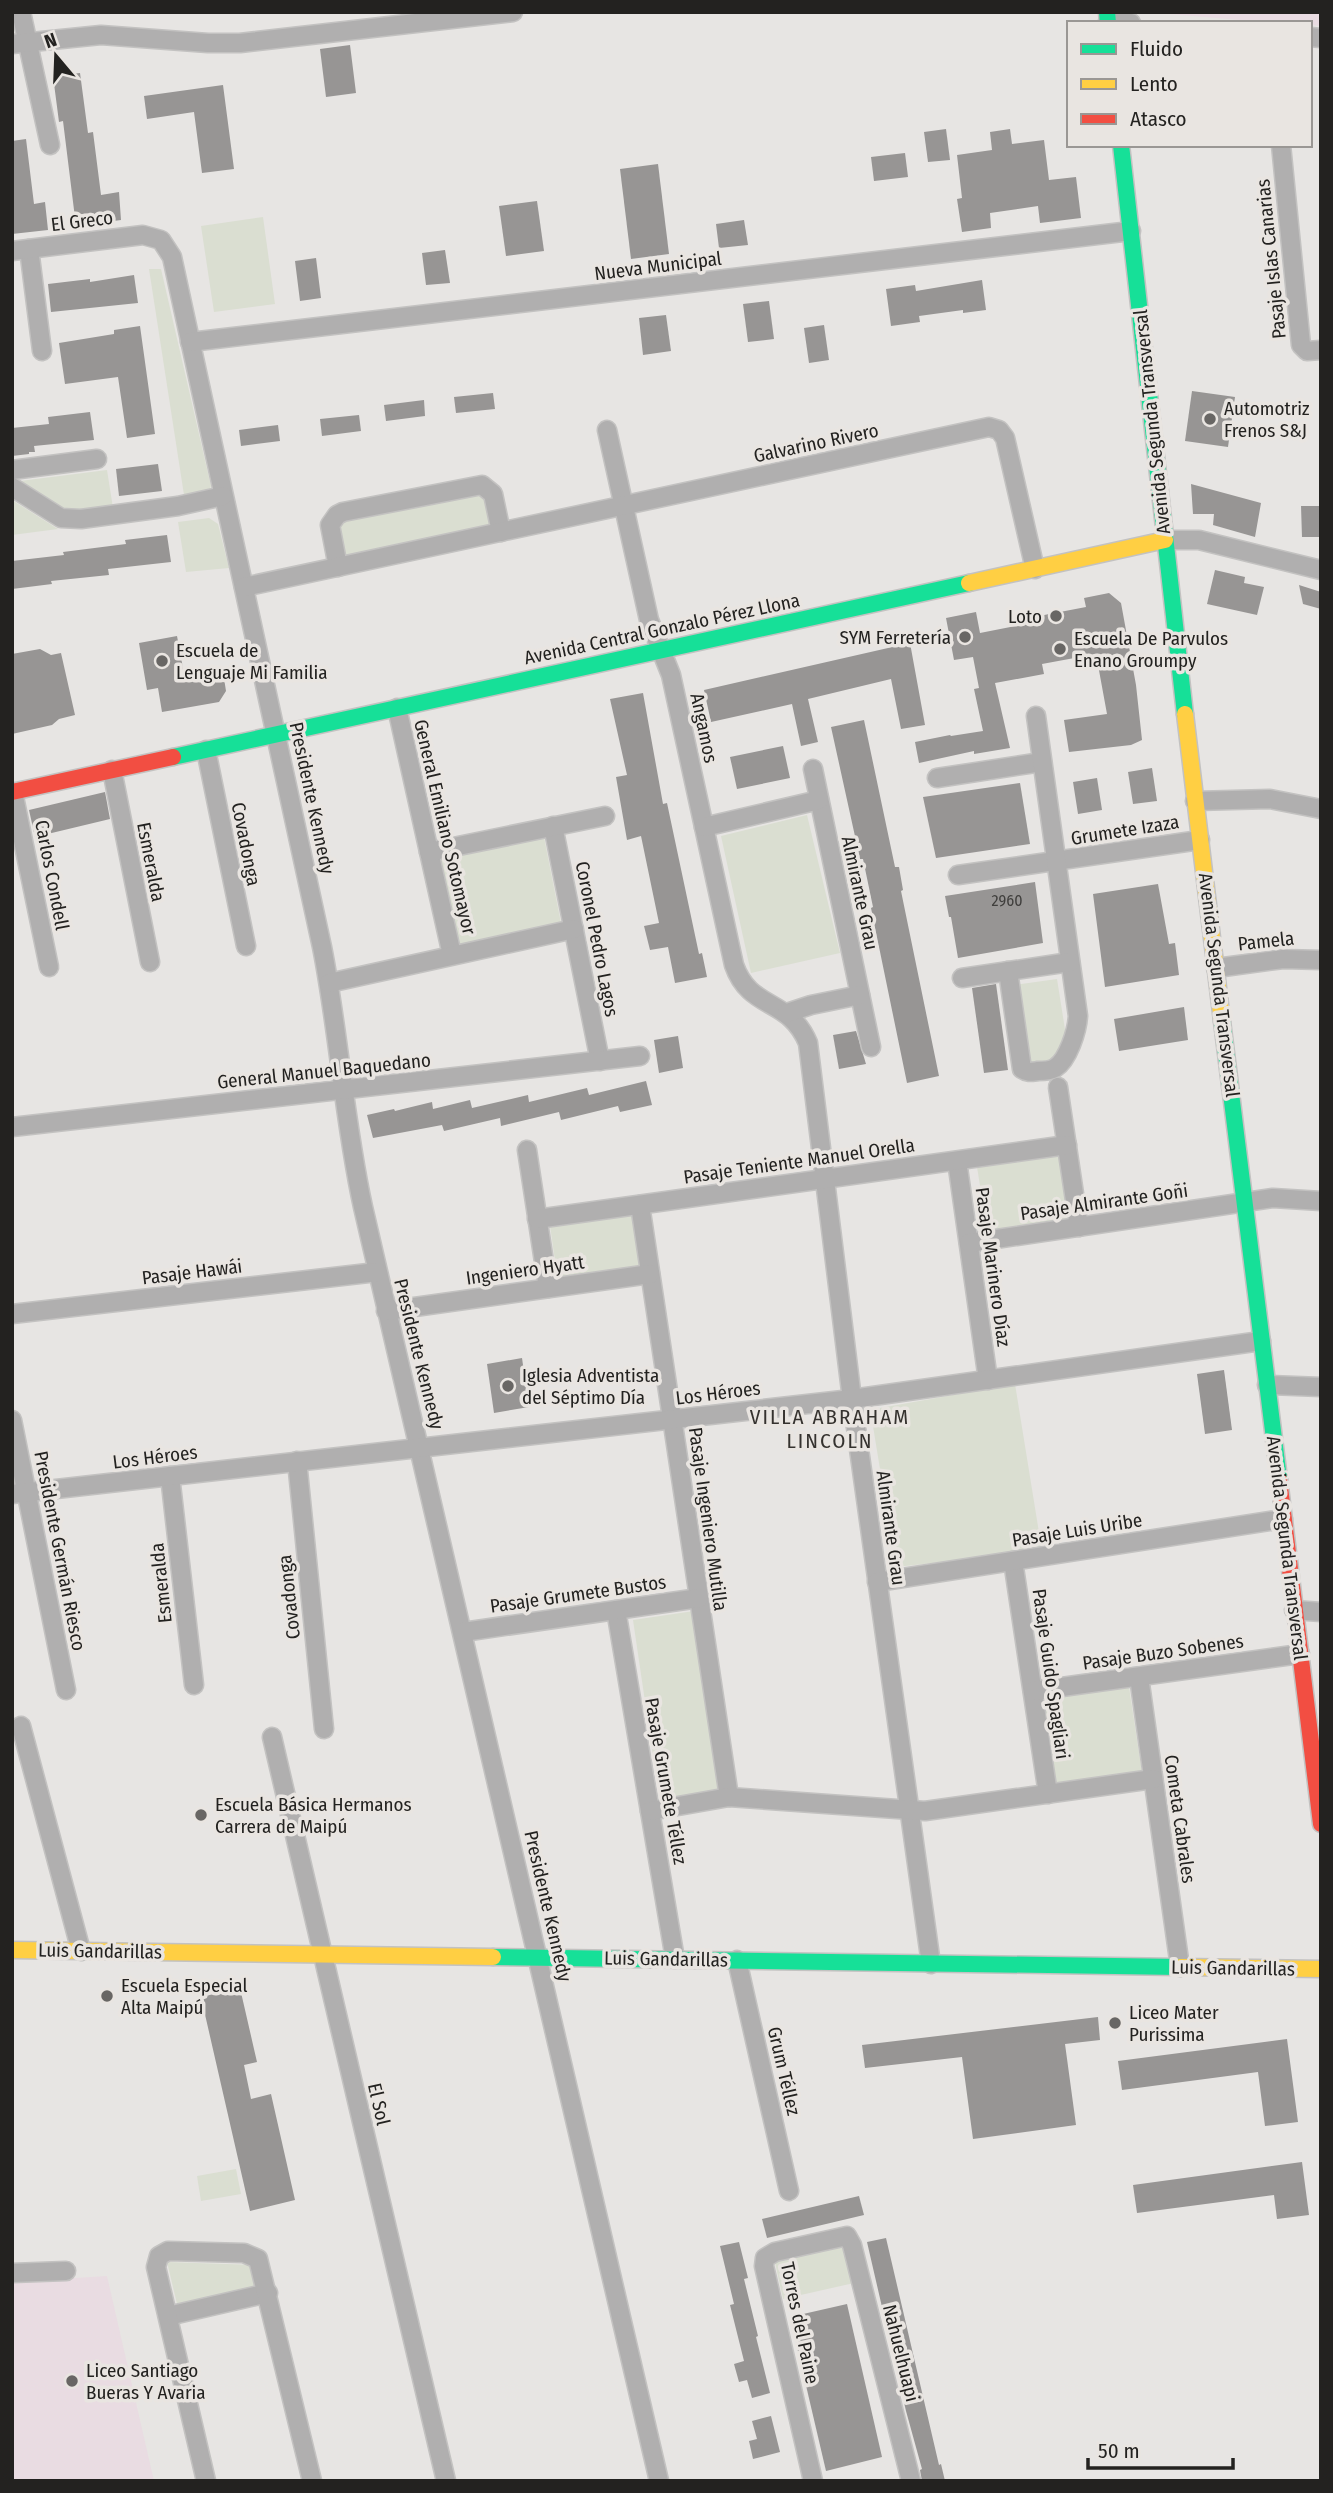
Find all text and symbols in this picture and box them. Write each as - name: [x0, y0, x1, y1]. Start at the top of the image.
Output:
- north arrow: [21, 21, 91, 91]
- legend: [1067, 21, 1312, 147]
- text: N: [41, 28, 60, 53]
- text: Fluido: [1130, 36, 1183, 62]
- text: Lento: [1130, 71, 1178, 97]
- text: Atasco: [1130, 106, 1187, 132]
- street label: Pasaje Islas Canarias: [1251, 178, 1291, 340]
- street label: El Greco: [50, 206, 114, 236]
- street label: Nueva Municipal: [593, 247, 723, 285]
- street label: Avenida Segunda Transversal: [1129, 309, 1175, 535]
- place label: Automotriz Frenos S&J: [1224, 397, 1310, 442]
- marker: Automotriz Frenos S&J: [1202, 411, 1218, 427]
- street label: Galvarino Rivero: [751, 419, 881, 467]
- street label: Avenida Central Gonzalo Pérez Llona: [522, 589, 802, 669]
- place label: Loto: [1008, 605, 1042, 628]
- marker: Loto: [1048, 608, 1064, 624]
- place label: SYM Ferretería: [840, 626, 951, 649]
- place label: Escuela De Parvulos Enano Groumpy: [1074, 627, 1228, 672]
- marker: SYM Ferretería: [957, 629, 973, 645]
- place label: Escuela de Lenguaje Mi Familia: [176, 639, 328, 684]
- marker: Escuela De Parvulos Enano Groumpy: [1052, 641, 1068, 657]
- marker: Escuela de Lenguaje Mi Familia: [154, 653, 170, 669]
- street label: Angamos: [685, 691, 723, 765]
- street label: General Emiliano Sotomayor: [409, 717, 481, 937]
- street label: Presidente Kennedy: [285, 720, 339, 876]
- street label: Covadonga: [227, 800, 265, 888]
- street label: Grumete Izaza: [1069, 810, 1181, 850]
- street label: Carlos Condell: [30, 818, 74, 932]
- street label: Esmeralda: [132, 820, 170, 904]
- street label: Almirante Grau: [837, 834, 883, 952]
- street label: Coronel Pedro Lagos: [571, 859, 623, 1019]
- street label: Avenida Segunda Transversal: [1194, 872, 1244, 1098]
- house number: 2960: [992, 891, 1023, 910]
- street label: Pamela: [1237, 927, 1295, 955]
- street label: General Manuel Baquedano: [216, 1048, 432, 1094]
- street label: Pasaje Teniente Manuel Orella: [682, 1133, 916, 1189]
- street label: Pasaje Almirante Goñi: [1019, 1179, 1189, 1225]
- street label: Pasaje Marinero Díaz: [970, 1186, 1016, 1349]
- street label: Ingeniero Hyatt: [464, 1250, 586, 1290]
- street label: Pasaje Hawái: [141, 1254, 243, 1290]
- street label: Presidente Kennedy: [389, 1276, 449, 1432]
- place label: Iglesia Adventista del Séptimo Día: [522, 1364, 659, 1409]
- street label: Los Héroes: [674, 1376, 762, 1410]
- marker: Iglesia Adventista del Séptimo Día: [500, 1378, 516, 1394]
- district label: VILLA ABRAHAM LINCOLN: [750, 1404, 910, 1454]
- street label: Pasaje Ingeniero Mutilla: [684, 1426, 732, 1612]
- street label: Avenida Segunda Transversal: [1262, 1435, 1312, 1661]
- street label: Los Héroes: [111, 1440, 199, 1474]
- street label: Presidente Germán Riesco: [29, 1449, 91, 1653]
- street label: Almirante Grau: [872, 1469, 910, 1587]
- street label: Pasaje Luis Uribe: [1010, 1508, 1144, 1552]
- street label: Esmeralda: [145, 1542, 177, 1624]
- street label: Covadonga: [273, 1554, 305, 1640]
- street label: Pasaje Grumete Bustos: [488, 1570, 668, 1618]
- street label: Pasaje Guido Spagliari: [1028, 1587, 1074, 1761]
- street label: Pasaje Buzo Sobenes: [1081, 1629, 1245, 1675]
- street label: Pasaje Grumete Téllez: [640, 1696, 692, 1867]
- street label: Cometa Cabrales: [1160, 1753, 1200, 1885]
- place label: Escuela Básica Hermanos Carrera de Maipú: [215, 1793, 412, 1838]
- marker: Escuela Básica Hermanos Carrera de Maipú: [193, 1807, 209, 1823]
- street label: Presidente Kennedy: [519, 1828, 577, 1984]
- street label: Luis Gandarillas: [38, 1938, 162, 1964]
- street label: Luis Gandarillas: [604, 1946, 728, 1972]
- street label: Luis Gandarillas: [1171, 1955, 1295, 1981]
- place label: Escuela Especial Alta Maipú: [121, 1974, 247, 2019]
- marker: Escuela Especial Alta Maipú: [99, 1988, 115, 2004]
- place label: Liceo Mater Purissima: [1129, 2001, 1219, 2046]
- marker: Liceo Mater Purissima: [1107, 2015, 1123, 2031]
- street label: Grum Téllez: [763, 2024, 805, 2118]
- street label: El Sol: [363, 2081, 395, 2127]
- street label: Torres del Paine: [776, 2260, 824, 2386]
- street label: Nahuelhuapi: [878, 2302, 924, 2404]
- place label: Liceo Santiago Bueras Y Avaria: [86, 2359, 206, 2404]
- marker: Liceo Santiago Bueras Y Avaria: [64, 2373, 80, 2389]
- scale bar: [1088, 2426, 1233, 2470]
- text: 50 m: [1098, 2438, 1140, 2464]

